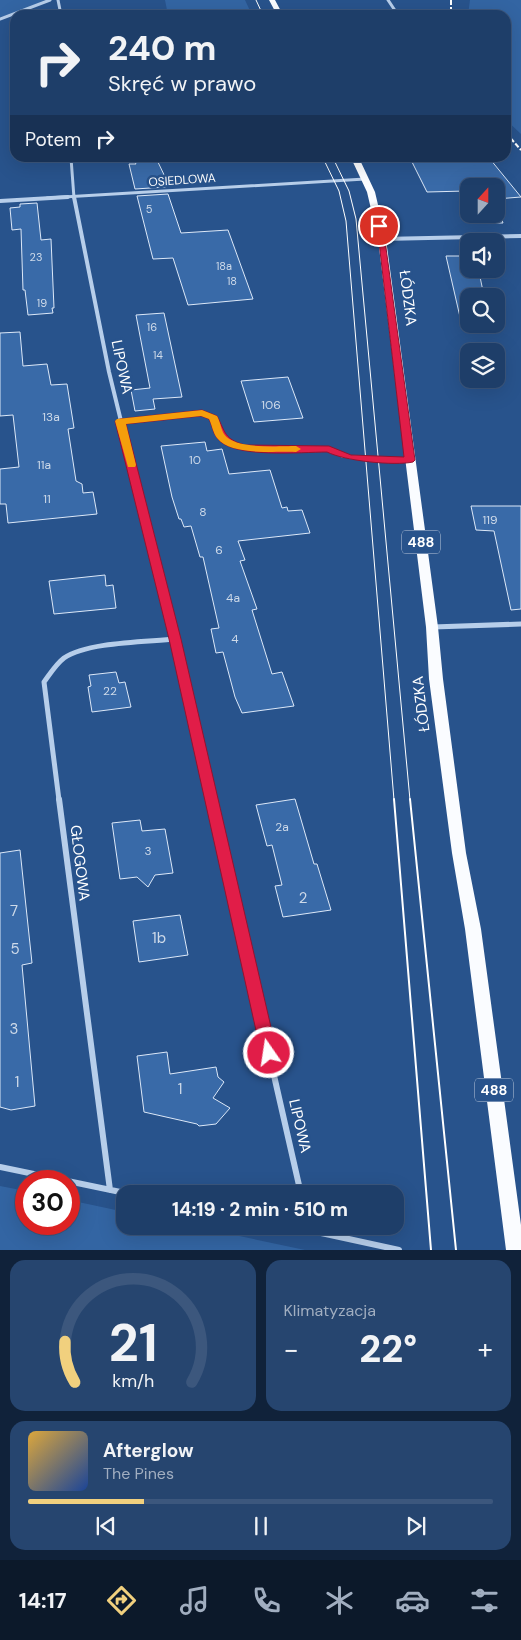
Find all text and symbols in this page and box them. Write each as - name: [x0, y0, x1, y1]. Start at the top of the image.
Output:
- text: 240 m: [108, 25, 217, 71]
- icon: right: [25, 30, 90, 95]
- text: Skręć w prawo: [108, 69, 256, 98]
- icon: right: [91, 125, 119, 153]
- text: Potem: [25, 127, 81, 152]
- street label: OSIEDLOWA: [148, 170, 216, 190]
- north arrow: [460, 178, 505, 222]
- map controls: [460, 178, 505, 388]
- house number: 5: [146, 202, 153, 216]
- pin: [358, 205, 400, 247]
- icon: arrive: [365, 212, 393, 240]
- button: sound: [460, 233, 505, 278]
- house number: 23: [30, 250, 42, 264]
- house number: 18a: [216, 259, 232, 273]
- street label: ŁÓDZKA: [395, 269, 421, 327]
- house number: 18: [227, 274, 237, 288]
- button: search: [460, 288, 505, 333]
- house number: 19: [37, 296, 47, 310]
- house number: 16: [147, 320, 157, 334]
- street label: LIPOWA: [107, 338, 137, 396]
- button: layers: [460, 343, 505, 388]
- house number: 14: [153, 348, 163, 362]
- house number: 106: [261, 397, 281, 413]
- house number: 13a: [42, 409, 60, 425]
- house number: 10: [189, 452, 201, 468]
- house number: 11a: [37, 457, 51, 473]
- house number: 11: [43, 491, 51, 507]
- house number: 8: [199, 504, 207, 520]
- house number: 119: [482, 512, 498, 528]
- road number: 488: [402, 530, 440, 554]
- house number: 6: [215, 542, 223, 558]
- house number: 4a: [226, 590, 240, 606]
- house number: 4: [231, 631, 239, 647]
- street label: ŁÓDZKA: [408, 675, 434, 733]
- house number: 22: [103, 683, 117, 699]
- house number: 2a: [275, 819, 289, 835]
- street label: GŁOGOWA: [65, 824, 95, 902]
- house number: 3: [144, 843, 152, 859]
- house number: 2: [299, 888, 307, 908]
- house number: 7: [10, 901, 18, 921]
- house number: 1b: [152, 928, 166, 948]
- house number: 5: [10, 939, 20, 959]
- house number: 3: [10, 1019, 18, 1039]
- position arrow: [242, 1026, 294, 1078]
- house number: 1: [15, 1072, 19, 1092]
- road number: 488: [475, 1078, 513, 1102]
- house number: 1: [178, 1079, 182, 1099]
- street label: LIPOWA: [284, 1097, 316, 1155]
- speed limit sign: 30: [15, 1170, 80, 1235]
- text: 14:19 · 2 min · 510 m: [172, 1197, 348, 1222]
- text: Klimatyzacja: [284, 1300, 376, 1321]
- text: 21: [108, 1309, 157, 1377]
- text: 22°: [359, 1324, 417, 1374]
- text: −: [284, 1331, 299, 1368]
- text: +: [478, 1331, 493, 1368]
- text: km/h: [112, 1369, 154, 1393]
- text: Afterglow: [103, 1438, 194, 1463]
- text: The Pines: [103, 1463, 174, 1484]
- icon: previous: [92, 1512, 120, 1540]
- icon: pause: [247, 1512, 275, 1540]
- icon: next: [402, 1512, 430, 1540]
- icon: directions: [104, 1583, 139, 1618]
- icon: music: [177, 1583, 212, 1618]
- icon: phone: [249, 1583, 284, 1618]
- icon: climate: [322, 1583, 357, 1618]
- icon: car: [395, 1583, 430, 1618]
- icon: filters: [467, 1583, 502, 1618]
- text: 14:17: [19, 1586, 67, 1615]

